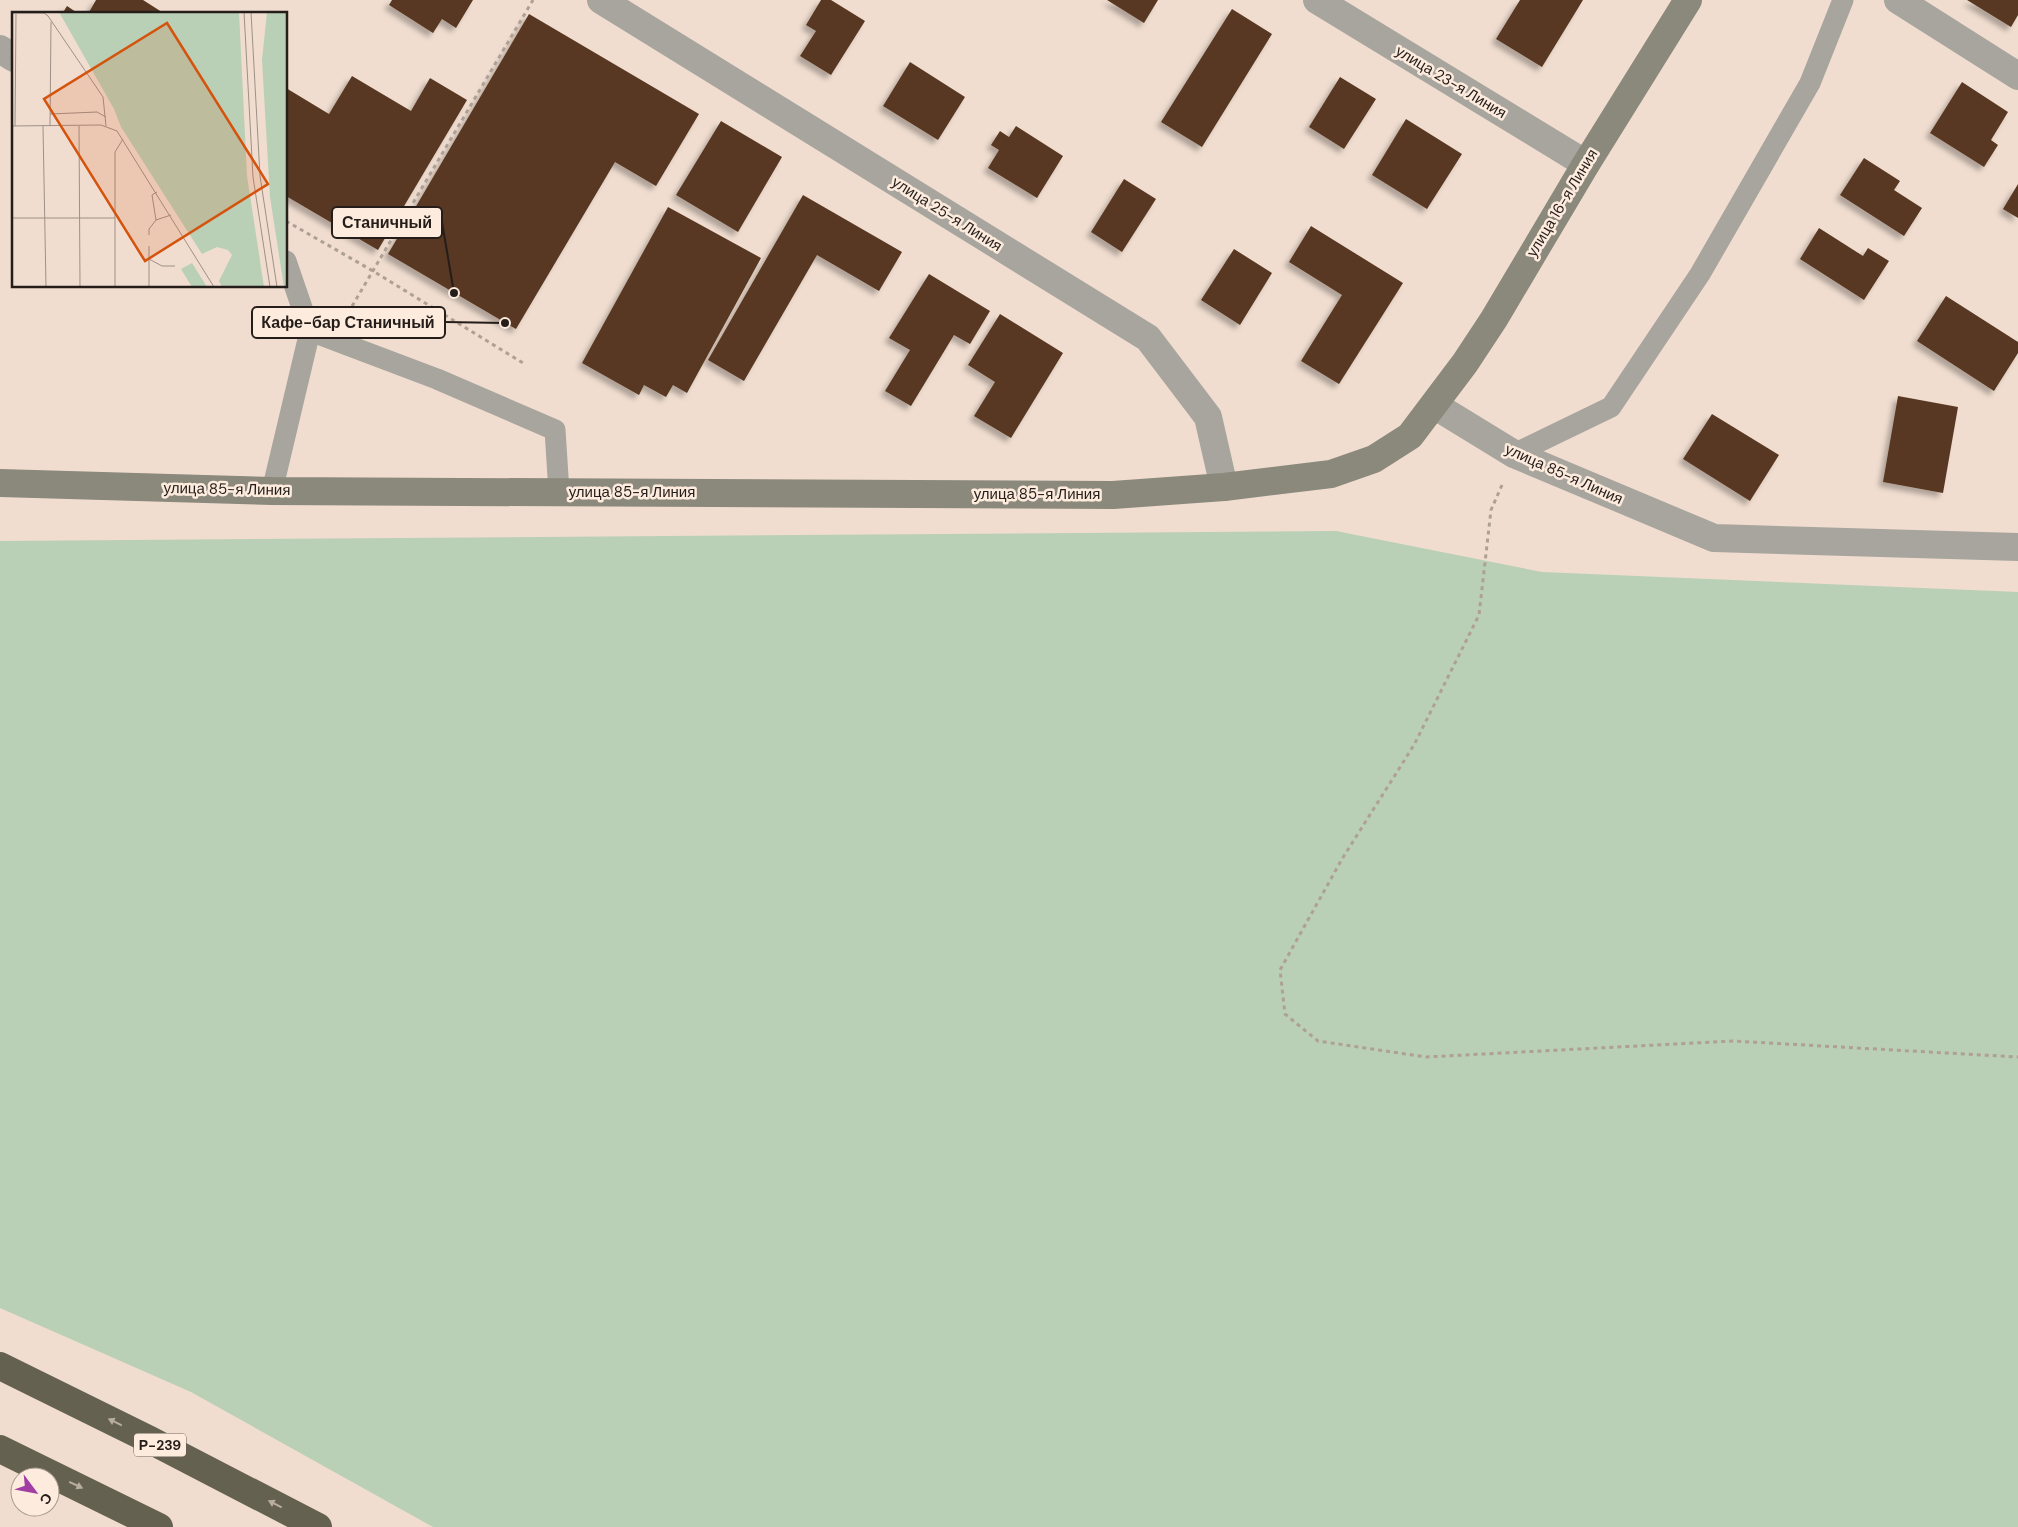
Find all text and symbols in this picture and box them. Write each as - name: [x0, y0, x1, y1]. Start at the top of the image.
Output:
- inset map: [12, 12, 288, 288]
- street label: улица 23-я Линия: [1392, 41, 1510, 123]
- street label: улица 16-я Линия: [1522, 145, 1602, 261]
- street label: улица 25-я Линия: [888, 172, 1006, 256]
- callout: Станичный: [332, 207, 442, 238]
- text: Станичный: [342, 212, 432, 233]
- callout: Кафе-бар Станичный: [252, 307, 445, 338]
- text: Кафе-бар Станичный: [261, 312, 435, 333]
- street label: улица 85-я Линия: [1502, 439, 1626, 509]
- street label: улица 85-я Линия: [163, 478, 291, 500]
- street label: улица 85-я Линия: [569, 482, 695, 502]
- street label: улица 85-я Линия: [974, 484, 1100, 504]
- one-way arrow: [108, 1418, 122, 1426]
- road number: Р-239: [134, 1434, 186, 1456]
- north arrow: [10, 1467, 60, 1517]
- one-way arrow: [69, 1481, 83, 1489]
- text: С: [36, 1490, 56, 1508]
- one-way arrow: [268, 1500, 282, 1509]

